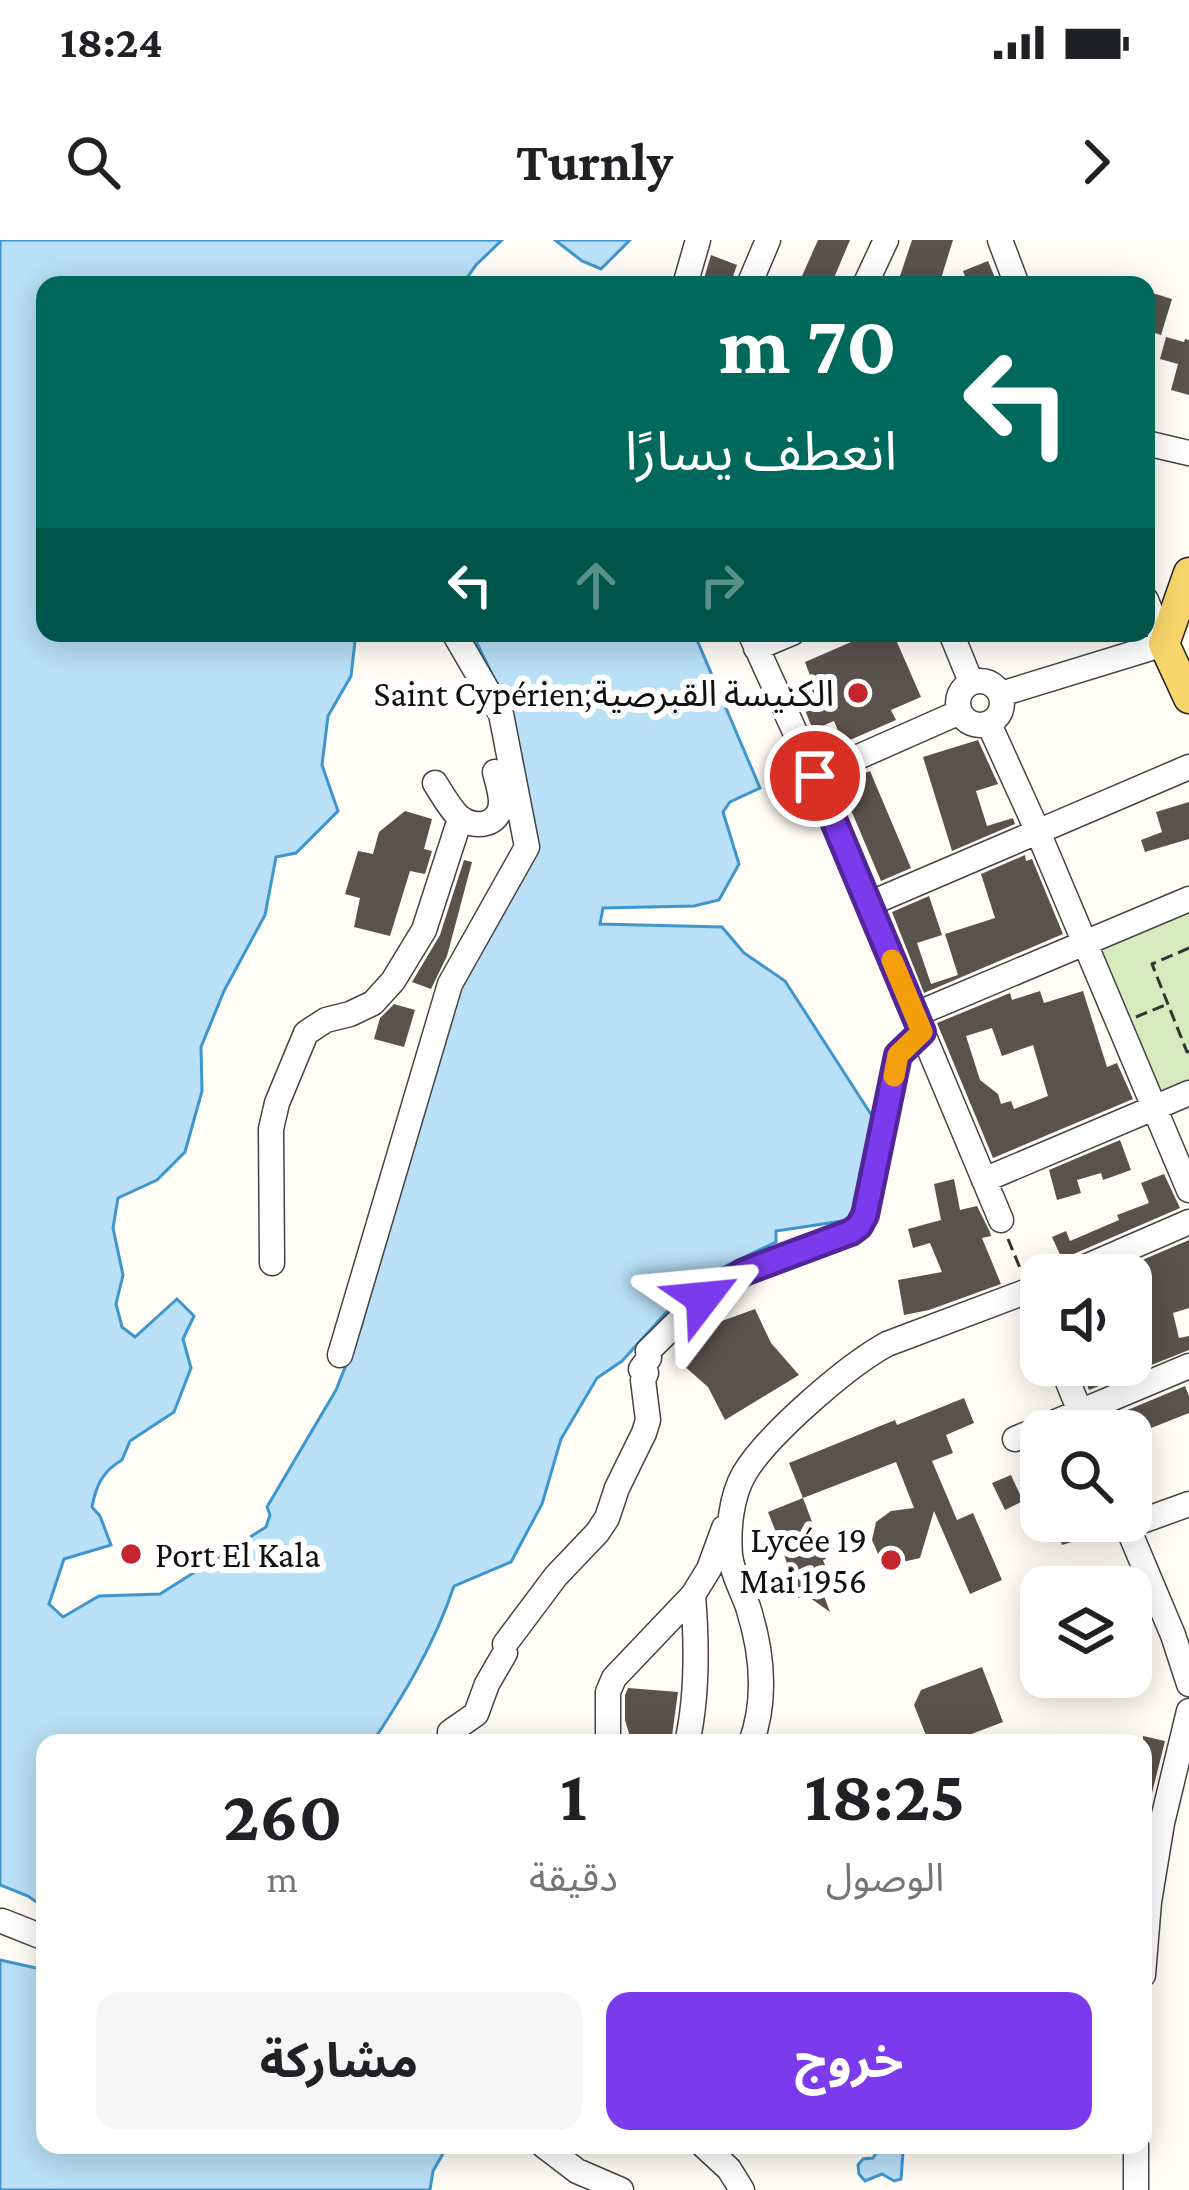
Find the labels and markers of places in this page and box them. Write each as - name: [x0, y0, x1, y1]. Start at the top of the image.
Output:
- place label: Saint Cypérien;الكنيسة القبرصية: [374, 674, 834, 715]
- marker: Saint Cypérien;الكنيسة القبرصية: [845, 680, 871, 706]
- pin: [764, 725, 866, 827]
- place label: Lycée 19 Mai 1956: [739, 1520, 867, 1601]
- place label: Port El Kala: [155, 1535, 321, 1575]
- marker: Port El Kala: [118, 1541, 144, 1567]
- marker: Lycée 19 Mai 1956: [878, 1547, 904, 1573]

